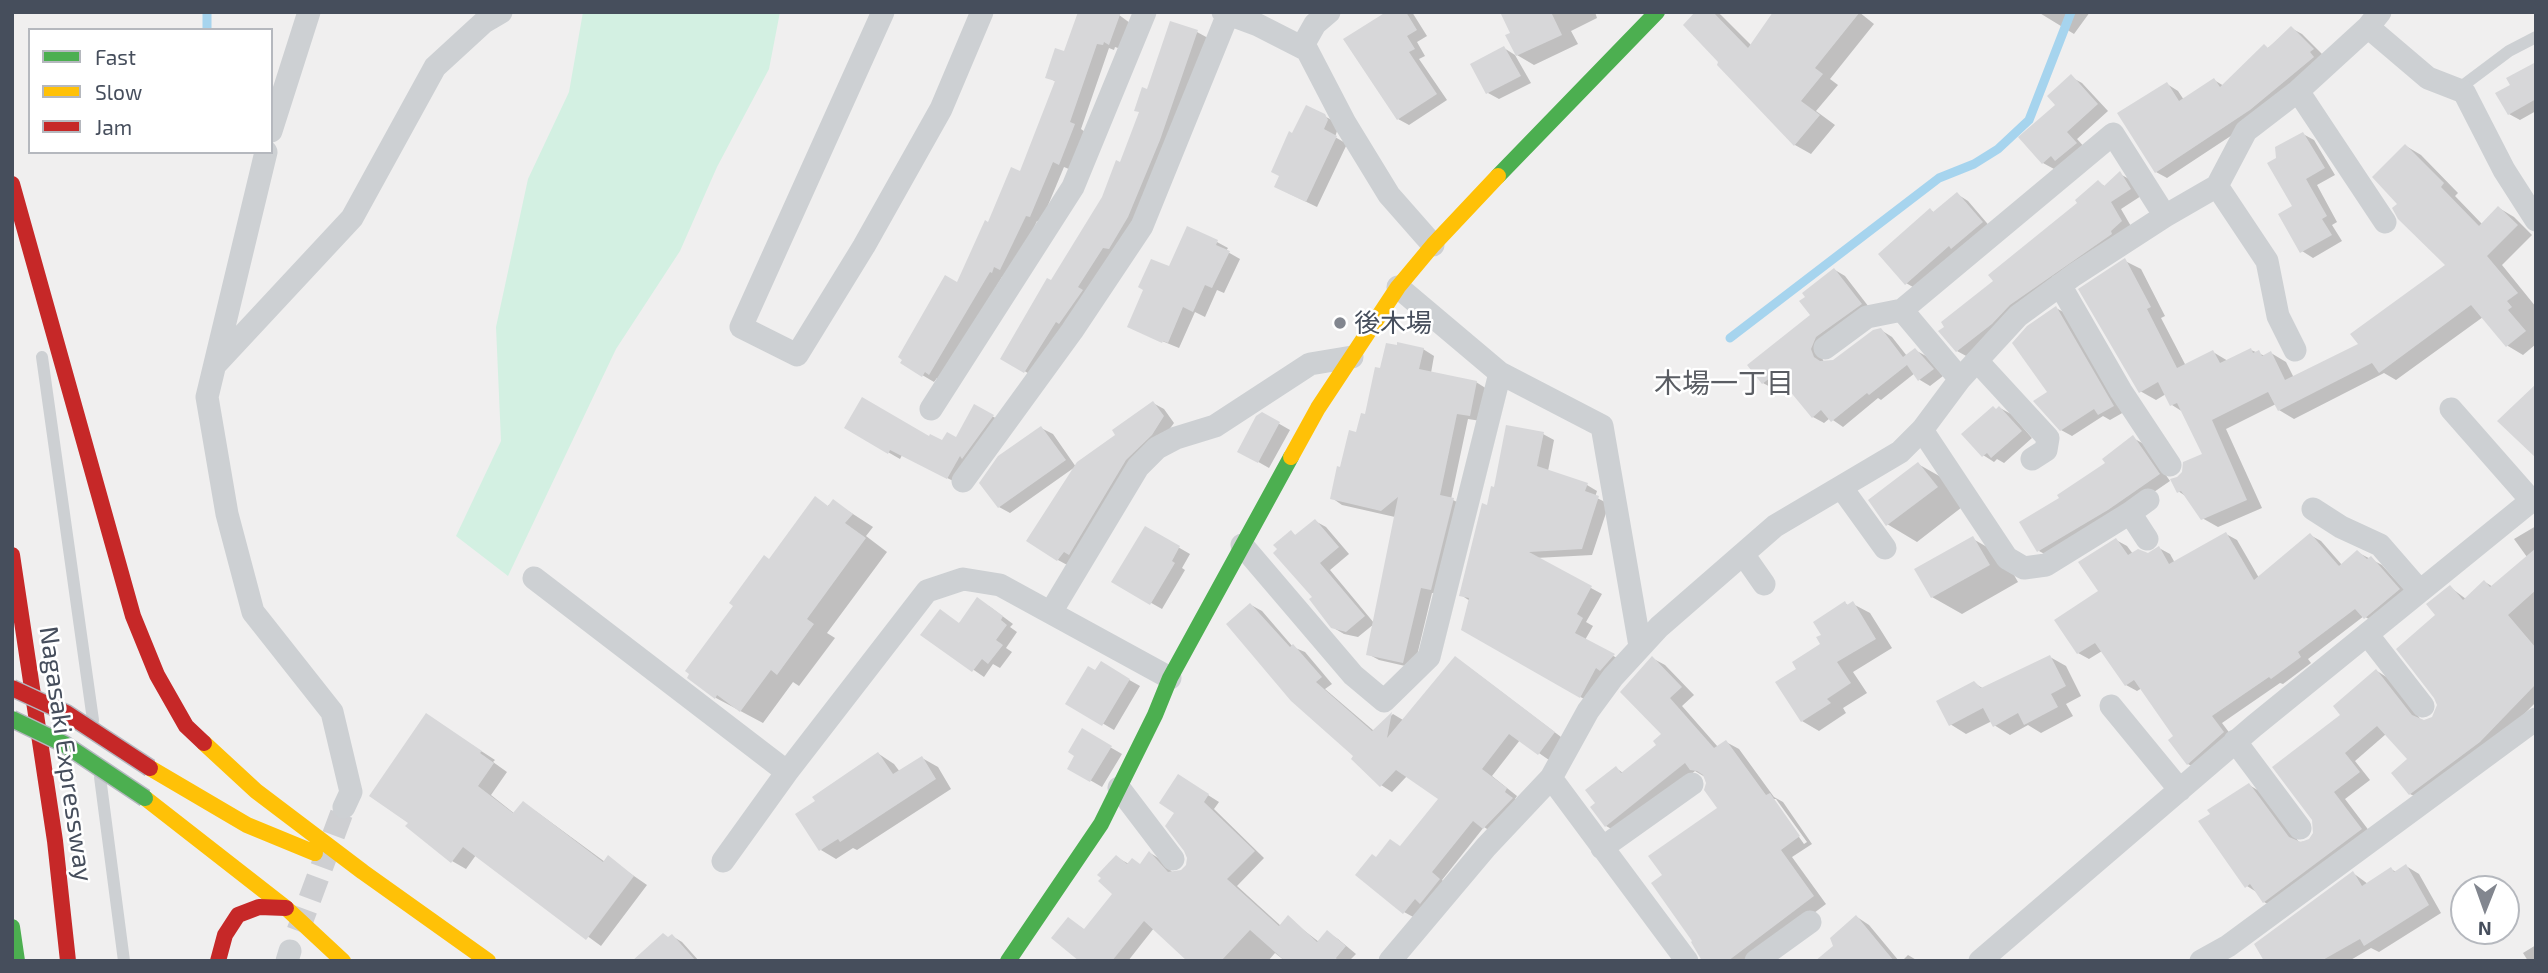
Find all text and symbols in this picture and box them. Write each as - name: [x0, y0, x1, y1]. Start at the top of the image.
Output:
- legend: [28, 28, 273, 154]
- text: Fast: [95, 44, 136, 69]
- text: Slow: [95, 79, 142, 104]
- text: Jam: [95, 114, 132, 139]
- place label: 後木場: [1354, 307, 1432, 339]
- marker: 後木場: [1332, 315, 1348, 331]
- district label: 木場一丁目: [1654, 367, 1794, 401]
- street label: Nagasaki Expressway: [33, 624, 99, 884]
- north arrow: [2450, 875, 2520, 945]
- text: N: [2478, 918, 2492, 941]

